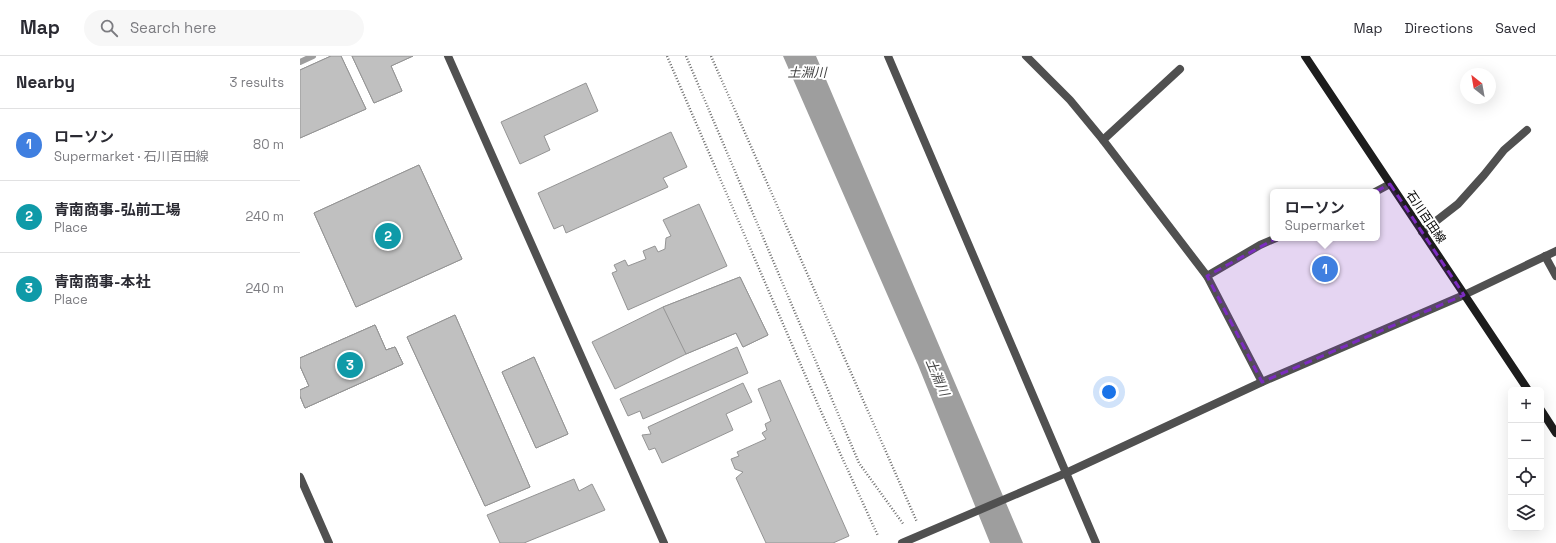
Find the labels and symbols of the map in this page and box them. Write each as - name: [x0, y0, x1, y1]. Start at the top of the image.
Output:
- water label: 土淵川: [787, 64, 828, 81]
- north arrow: [1460, 68, 1496, 104]
- street label: 石川百田線: [1403, 188, 1449, 246]
- pin: 2: [375, 221, 401, 251]
- pin: 1: [1312, 254, 1338, 284]
- pin: 3: [337, 350, 363, 380]
- water label: 土淵川: [922, 356, 954, 400]
- your location: [1099, 382, 1119, 402]

